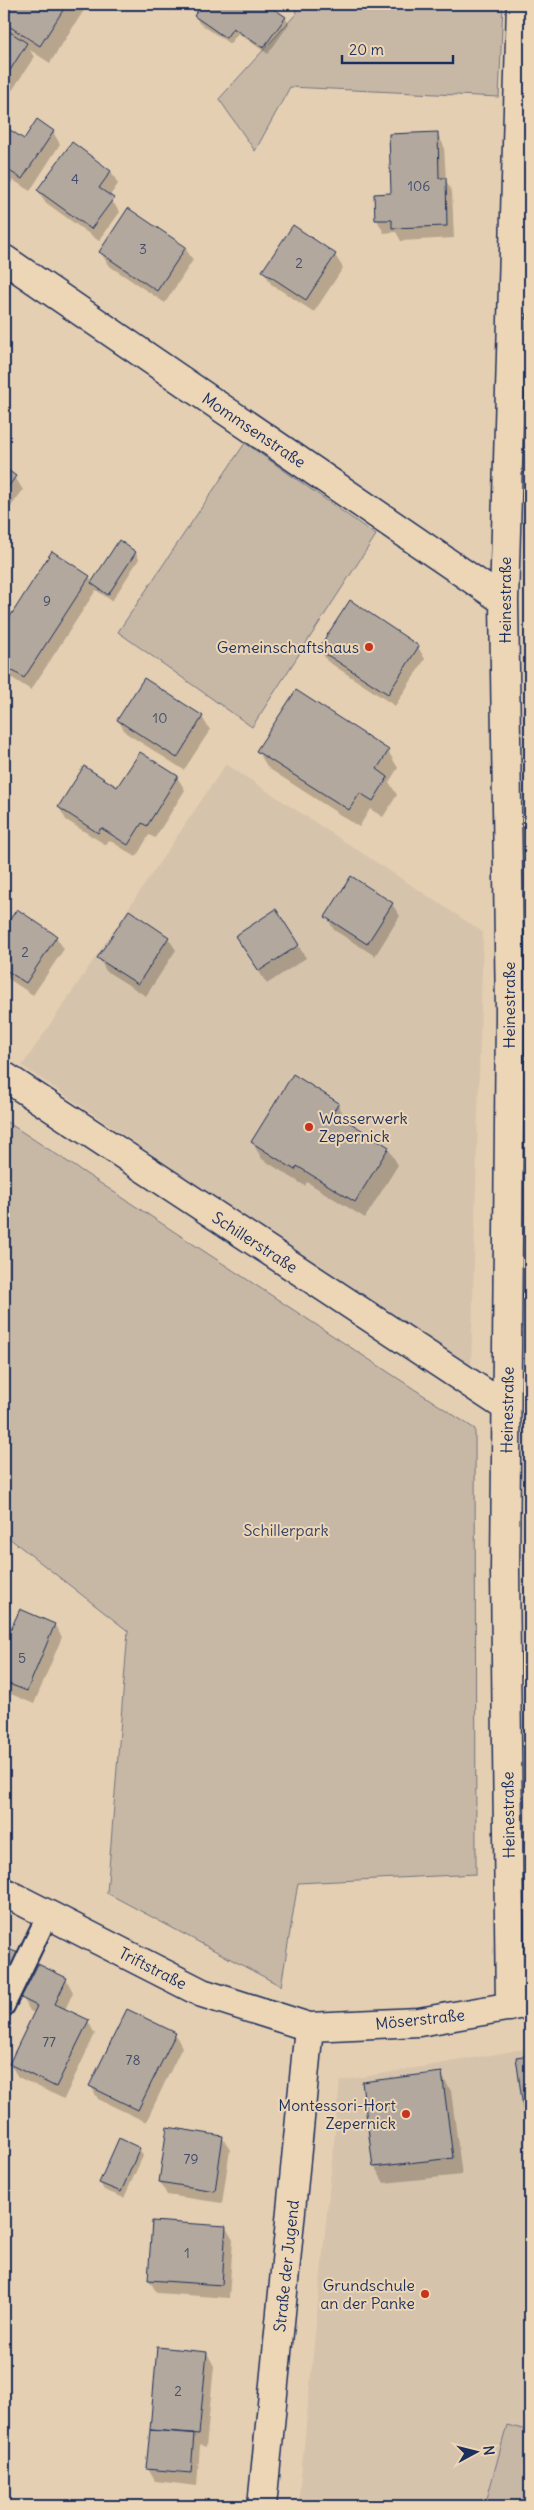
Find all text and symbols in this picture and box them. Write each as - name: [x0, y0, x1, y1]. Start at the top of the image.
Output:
- scale bar: [342, 32, 453, 64]
- text: 20 m: [349, 40, 384, 59]
- house number: 4: [71, 170, 79, 188]
- house number: 106: [408, 177, 430, 195]
- house number: 3: [139, 240, 147, 258]
- house number: 2: [295, 254, 303, 272]
- street label: Mommsenstraße: [198, 388, 310, 472]
- street label: Heinestraße: [495, 557, 515, 643]
- house number: 9: [43, 592, 51, 610]
- place label: Gemeinschaftshaus: [217, 637, 359, 657]
- marker: Gemeinschaftshaus: [363, 641, 375, 653]
- house number: 10: [153, 709, 167, 727]
- house number: 2: [21, 943, 29, 961]
- street label: Heinestraße: [499, 962, 519, 1048]
- place label: Wasserwerk Zepernick: [319, 1108, 408, 1146]
- marker: Wasserwerk Zepernick: [303, 1121, 315, 1133]
- street label: Schillerstraße: [209, 1207, 301, 1277]
- street label: Heinestraße: [496, 1366, 518, 1454]
- park label: Schillerpark: [243, 1520, 329, 1540]
- house number: 5: [18, 1649, 26, 1667]
- street label: Heinestraße: [497, 1771, 519, 1859]
- street label: Triftstraße: [116, 1942, 190, 1994]
- street label: Möserstraße: [374, 2004, 466, 2034]
- house number: 77: [42, 2033, 56, 2051]
- house number: 78: [126, 2051, 140, 2069]
- place label: Montessori-Hort Zepernick: [278, 2095, 397, 2133]
- marker: Montessori-Hort Zepernick: [400, 2108, 412, 2120]
- house number: 79: [184, 2150, 198, 2168]
- street label: Straße der Jugend: [269, 2199, 303, 2333]
- house number: 1: [184, 2244, 190, 2262]
- place label: Grundschule an der Panke: [320, 2275, 415, 2313]
- marker: Grundschule an der Panke: [419, 2288, 431, 2300]
- house number: 2: [174, 2382, 182, 2400]
- north arrow: [452, 2428, 502, 2478]
- text: N: [479, 2445, 498, 2456]

